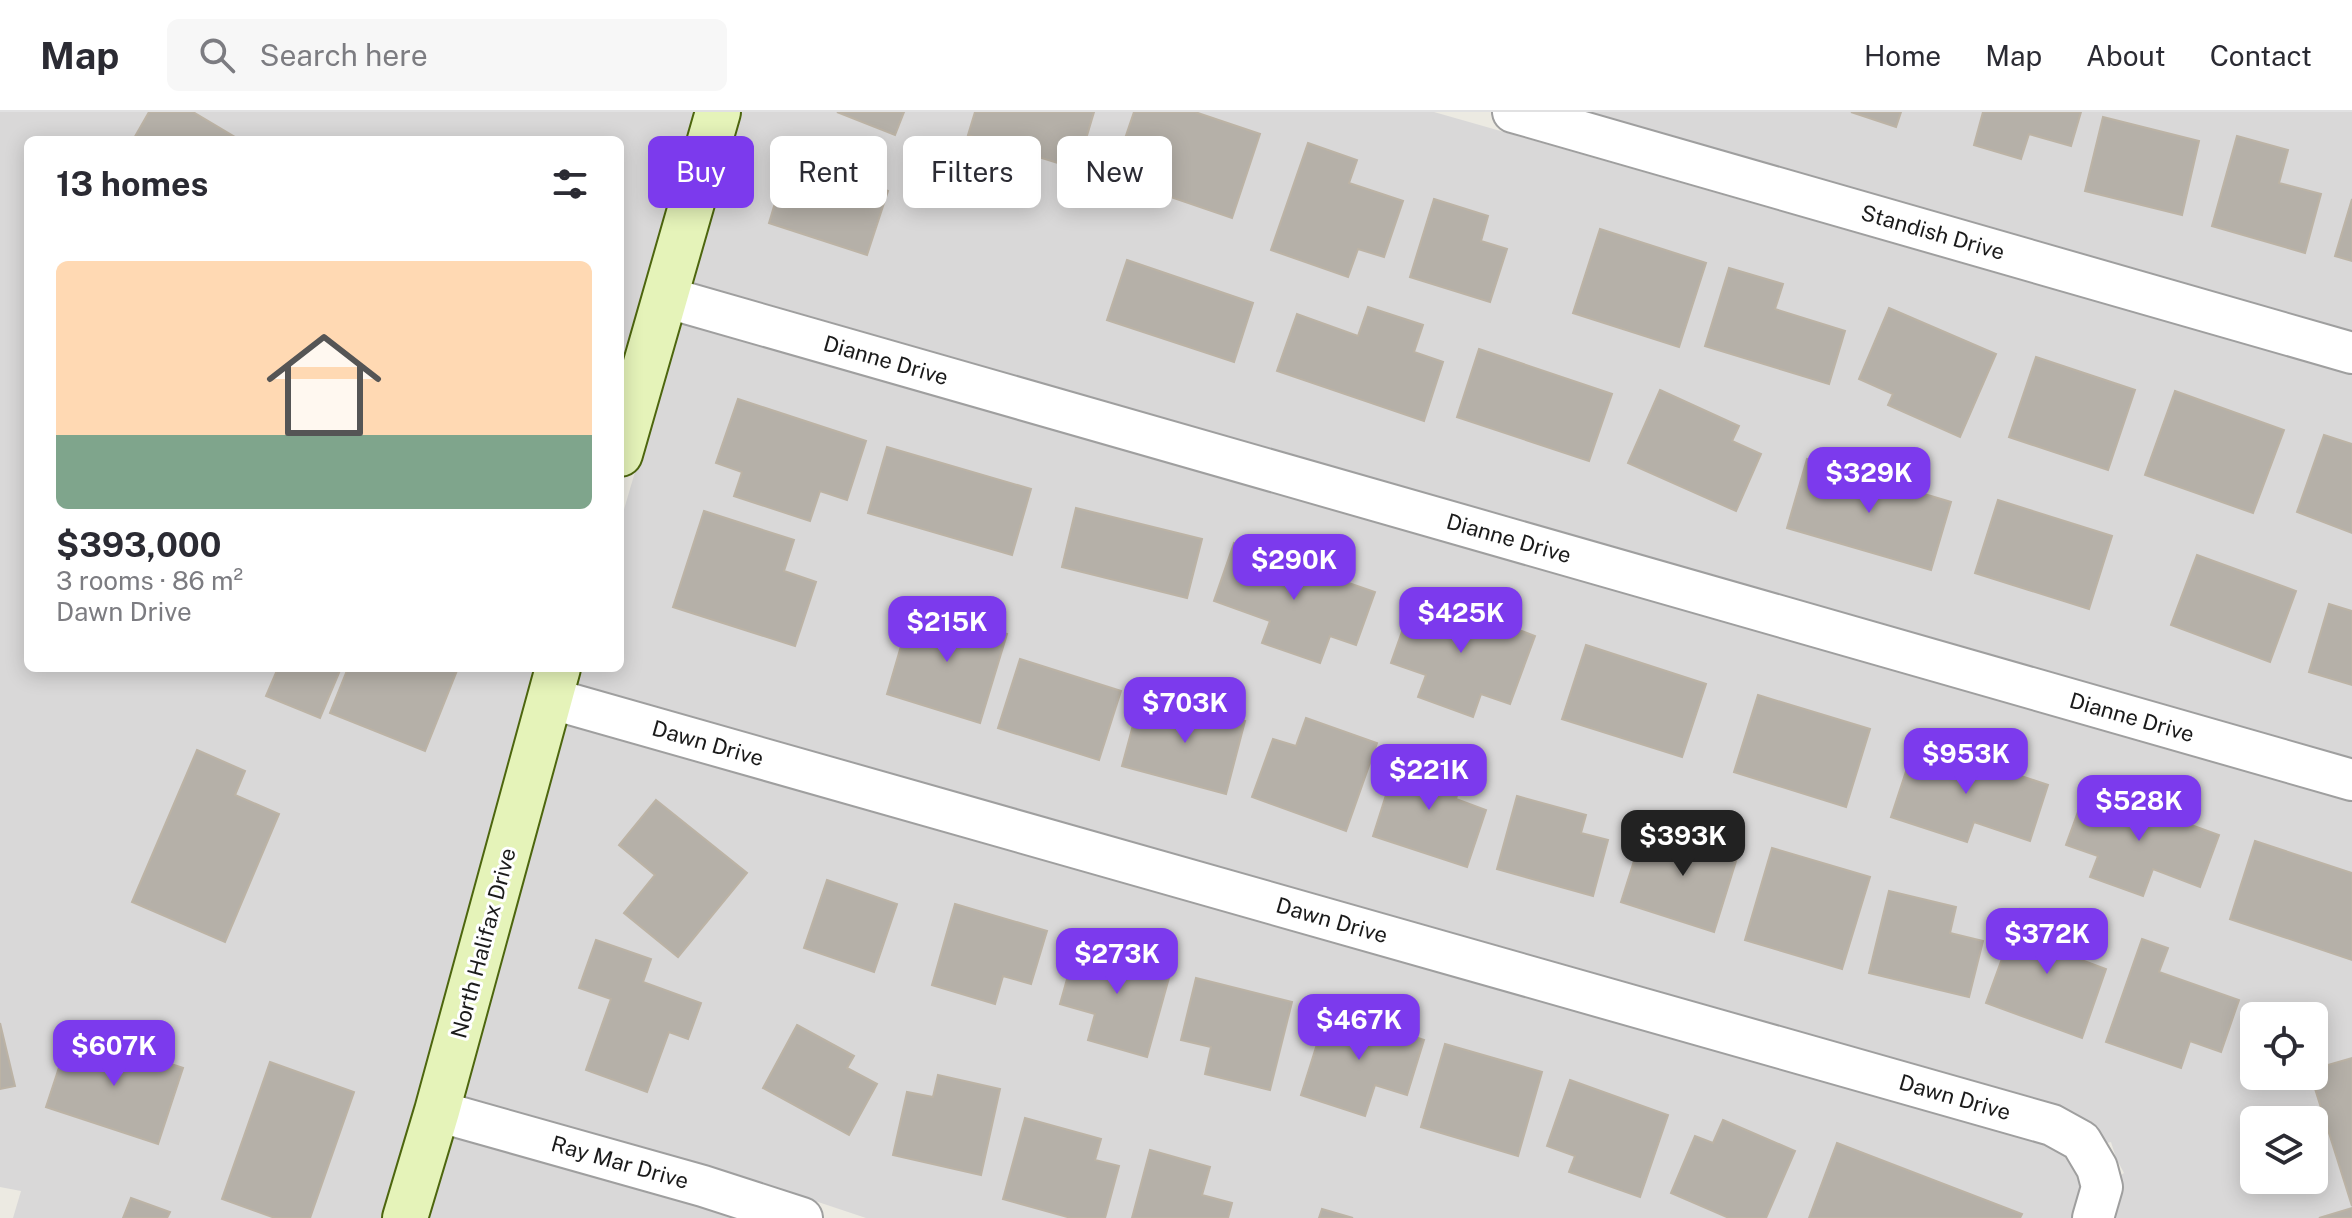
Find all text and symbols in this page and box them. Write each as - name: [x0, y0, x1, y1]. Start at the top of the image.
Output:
- search box: [167, 19, 727, 91]
- text: Map: [40, 33, 119, 78]
- icon: search: [195, 33, 239, 77]
- text: Search here: [259, 37, 428, 73]
- text: Home: [1864, 39, 1941, 72]
- text: Map: [1985, 39, 2042, 72]
- text: About: [2086, 39, 2166, 72]
- text: Contact: [2210, 39, 2312, 72]
- chip: Buy: [648, 136, 754, 208]
- chip: Rent: [770, 136, 887, 208]
- chip: Filters: [903, 136, 1041, 208]
- chip: New: [1057, 136, 1172, 208]
- icon: filters: [548, 162, 592, 206]
- text: 13 homes: [56, 164, 208, 204]
- street label: Standish Drive: [1858, 199, 2008, 265]
- icon: home: [252, 313, 396, 457]
- street label: Dianne Drive: [821, 330, 951, 390]
- pin: $329K: [1813, 447, 1925, 515]
- text: $329K: [1825, 457, 1913, 488]
- street label: Dianne Drive: [1444, 508, 1574, 568]
- text: $393,000: [56, 525, 222, 565]
- pin: $290K: [1238, 534, 1350, 602]
- text: $290K: [1251, 544, 1337, 575]
- text: 3 rooms · 86 m²: [56, 565, 243, 596]
- pin: $425K: [1405, 587, 1517, 655]
- text: Dawn Drive: [56, 596, 192, 627]
- pin: $215K: [891, 596, 1003, 664]
- text: $425K: [1417, 597, 1505, 628]
- text: $215K: [906, 606, 988, 637]
- pin: $703K: [1129, 677, 1241, 745]
- text: $703K: [1142, 687, 1228, 718]
- street label: Dianne Drive: [2067, 687, 2197, 747]
- street label: Dawn Drive: [649, 715, 767, 771]
- pin: $953K: [1910, 728, 2022, 796]
- text: $953K: [1922, 738, 2010, 769]
- pin: $221K: [1373, 744, 1485, 812]
- text: $221K: [1389, 754, 1469, 785]
- pin: $528K: [2083, 775, 2195, 843]
- text: $528K: [2095, 785, 2183, 816]
- pin: $393K: [1627, 810, 1739, 878]
- text: $393K: [1639, 820, 1727, 851]
- street label: North Halifax Drive: [445, 845, 521, 1041]
- street label: Dawn Drive: [1273, 892, 1391, 948]
- pin: $372K: [1991, 908, 2103, 976]
- text: $372K: [2004, 918, 2090, 949]
- pin: $273K: [1061, 928, 1173, 996]
- text: $273K: [1074, 938, 1160, 969]
- pin: $467K: [1303, 994, 1415, 1062]
- map controls: [2240, 1002, 2328, 1194]
- button: locate: [2240, 1002, 2328, 1090]
- text: $467K: [1316, 1004, 1402, 1035]
- pin: $607K: [58, 1020, 170, 1088]
- text: $607K: [71, 1030, 157, 1061]
- street label: Dawn Drive: [1896, 1069, 2014, 1125]
- button: layers: [2240, 1106, 2328, 1194]
- street label: Ray Mar Drive: [548, 1130, 692, 1194]

